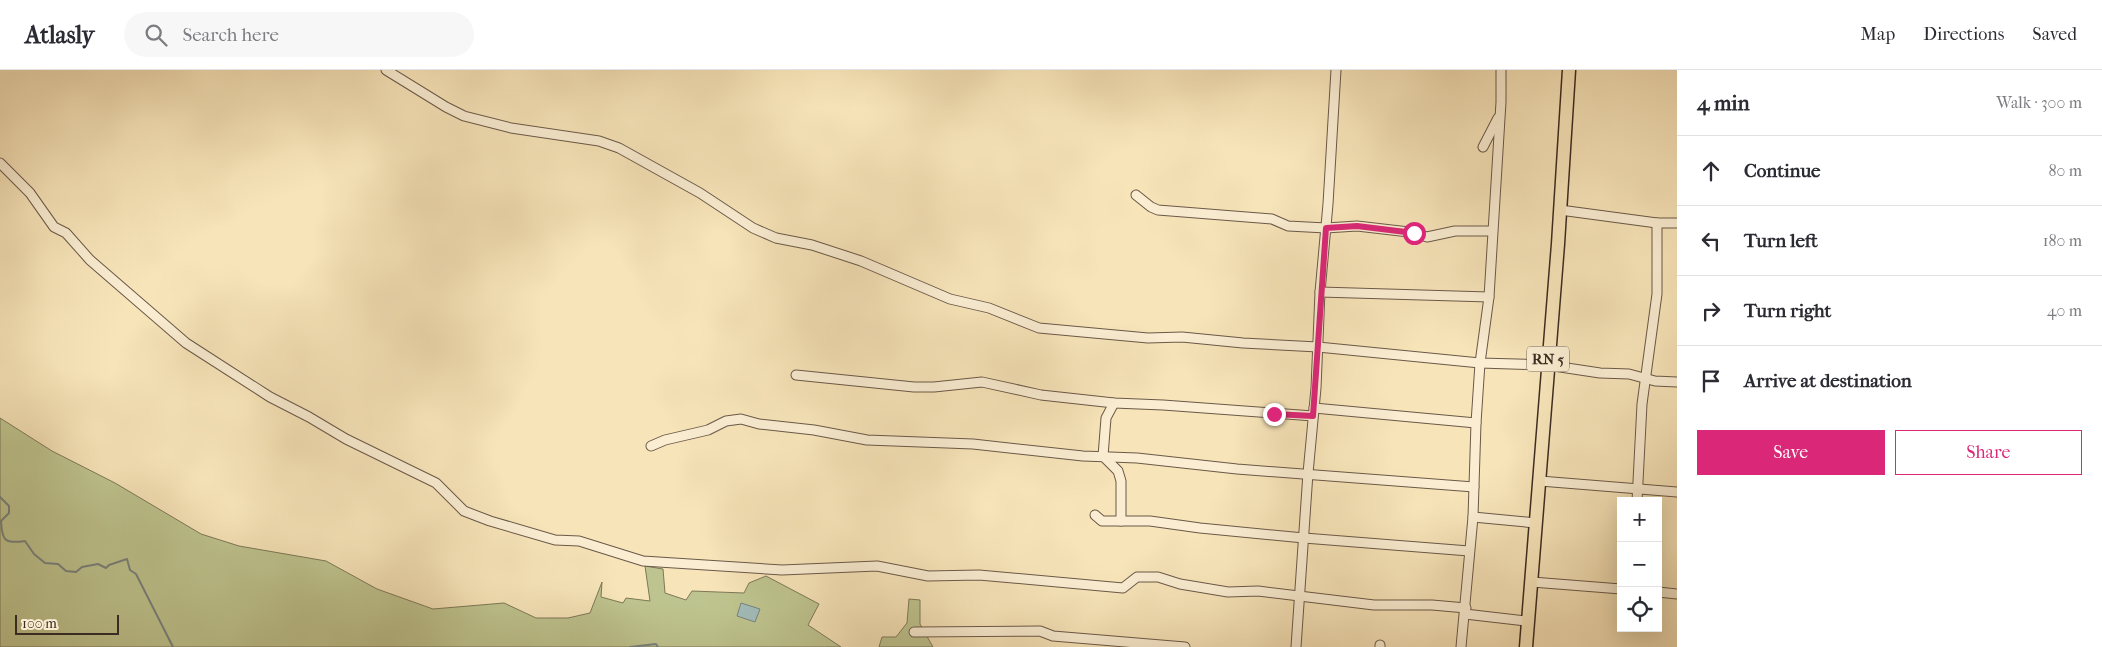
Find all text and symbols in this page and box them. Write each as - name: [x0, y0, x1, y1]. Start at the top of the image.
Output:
- search box: [124, 12, 474, 57]
- text: Atlasly: [25, 21, 94, 49]
- icon: search: [142, 21, 170, 49]
- text: Search here: [182, 24, 279, 46]
- text: Map: [1861, 24, 1895, 45]
- text: Directions: [1923, 24, 2004, 45]
- text: Saved: [2032, 24, 2077, 45]
- text: 4 min: [1697, 91, 1750, 115]
- text: Walk · 300 m: [1996, 93, 2082, 112]
- icon: ahead: [1697, 157, 1725, 185]
- text: Continue: [1744, 160, 1820, 182]
- text: 80 m: [2048, 161, 2082, 180]
- route start: [1403, 222, 1426, 245]
- icon: left: [1697, 227, 1725, 255]
- text: Turn left: [1744, 230, 1818, 252]
- text: 180 m: [2043, 231, 2082, 250]
- icon: right: [1697, 297, 1725, 325]
- text: Turn right: [1744, 300, 1831, 322]
- text: 40 m: [2047, 301, 2082, 320]
- road number: RN 5: [1527, 346, 1569, 372]
- icon: arrive: [1697, 367, 1725, 395]
- text: Arrive at destination: [1744, 370, 1912, 392]
- route end: [1263, 403, 1286, 426]
- button: Save: [1697, 430, 1885, 475]
- button: Share: [1895, 430, 2082, 475]
- map controls: [1617, 497, 1662, 632]
- button: +: [1617, 497, 1662, 542]
- button: −: [1617, 542, 1662, 587]
- button: locate: [1617, 587, 1662, 632]
- scale bar: [15, 612, 119, 635]
- text: 100 m: [22, 615, 57, 632]

